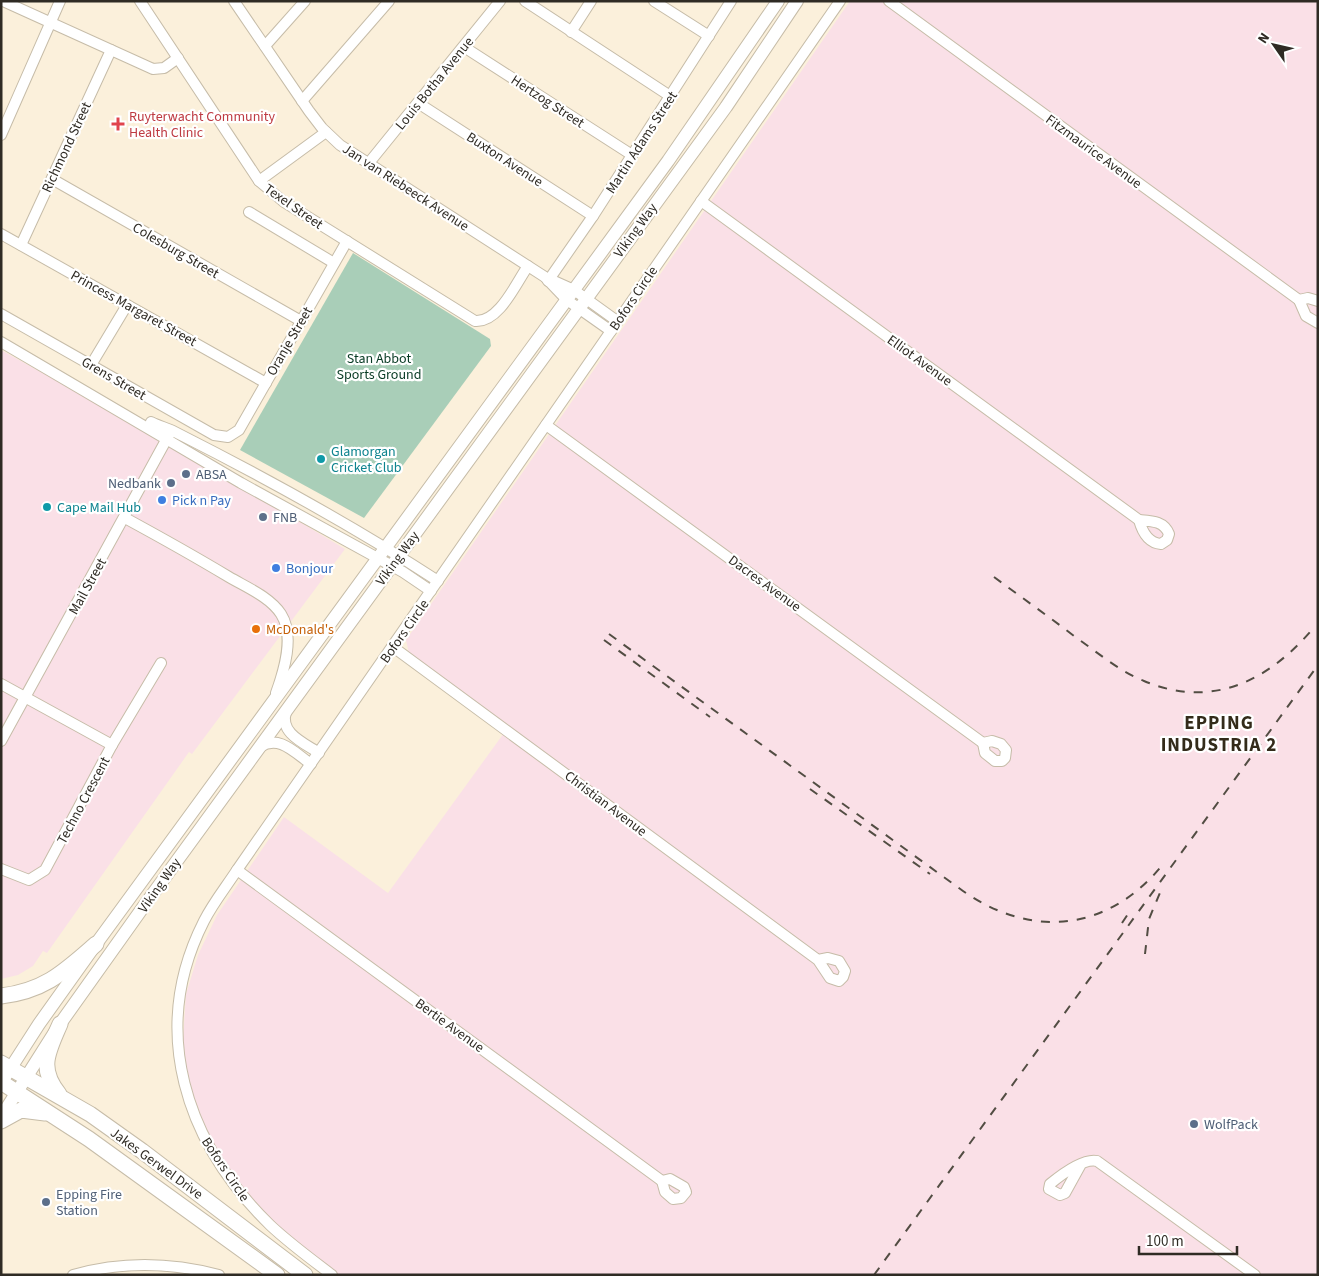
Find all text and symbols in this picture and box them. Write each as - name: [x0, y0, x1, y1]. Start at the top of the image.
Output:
- north arrow: [1249, 20, 1299, 70]
- text: N: [1253, 29, 1275, 48]
- street label: Louis Botha Avenue: [391, 33, 479, 135]
- street label: Hertzog Street: [507, 71, 588, 133]
- street label: Martin Adams Street: [601, 87, 683, 198]
- street label: Richmond Street: [37, 99, 97, 196]
- place label: Ruyterwacht Community Health Clinic: [129, 107, 275, 143]
- street label: Fitzmaurice Avenue: [1041, 110, 1146, 194]
- marker: Ruyterwacht Community Health Clinic: [111, 117, 125, 131]
- street label: Buxton Avenue: [462, 128, 547, 192]
- street label: Jan van Riebeeck Avenue: [338, 139, 473, 236]
- street label: Texel Street: [260, 179, 327, 235]
- street label: Viking Way: [609, 199, 663, 262]
- street label: Colesburg Street: [129, 218, 223, 284]
- street label: Bofors Circle: [605, 262, 663, 335]
- street label: Princess Margaret Street: [67, 266, 200, 352]
- street label: Oranje Street: [262, 303, 318, 380]
- street label: Elliot Avenue: [883, 330, 956, 391]
- park label: Stan Abbot Sports Ground: [337, 349, 421, 385]
- street label: Grens Street: [77, 352, 150, 406]
- place label: Glamorgan Cricket Club: [331, 442, 402, 478]
- marker: Glamorgan Cricket Club: [315, 453, 327, 465]
- place label: ABSA: [196, 465, 227, 485]
- marker: ABSA: [180, 468, 192, 480]
- place label: Nedbank: [108, 474, 161, 494]
- marker: Nedbank: [165, 477, 177, 489]
- place label: Pick n Pay: [172, 491, 231, 511]
- marker: Pick n Pay: [156, 494, 168, 506]
- place label: Cape Mail Hub: [57, 498, 141, 518]
- marker: Cape Mail Hub: [41, 501, 53, 513]
- place label: FNB: [273, 508, 297, 528]
- marker: FNB: [257, 511, 269, 523]
- street label: Viking Way: [371, 527, 425, 590]
- street label: Dacres Avenue: [724, 551, 805, 617]
- street label: Mail Street: [64, 554, 112, 619]
- place label: Bonjour: [286, 559, 333, 579]
- marker: Bonjour: [270, 562, 282, 574]
- street label: Bofors Circle: [375, 596, 434, 668]
- place label: McDonald's: [266, 620, 334, 640]
- marker: McDonald's: [250, 623, 262, 635]
- district label: EPPING INDUSTRIA 2: [1161, 710, 1277, 759]
- street label: Techno Crescent: [52, 753, 115, 848]
- street label: Christian Avenue: [560, 766, 651, 841]
- street label: Viking Way: [134, 854, 186, 917]
- street label: Bertie Avenue: [411, 994, 488, 1058]
- place label: WolfPack: [1204, 1115, 1258, 1135]
- marker: WolfPack: [1188, 1118, 1200, 1130]
- street label: Jakes Gerwel Drive: [106, 1123, 207, 1204]
- street label: Bofors Circle: [196, 1133, 254, 1206]
- place label: Epping Fire Station: [56, 1185, 122, 1221]
- marker: Epping Fire Station: [40, 1196, 52, 1208]
- scale bar: [1139, 1224, 1236, 1256]
- text: 100 m: [1146, 1231, 1184, 1252]

